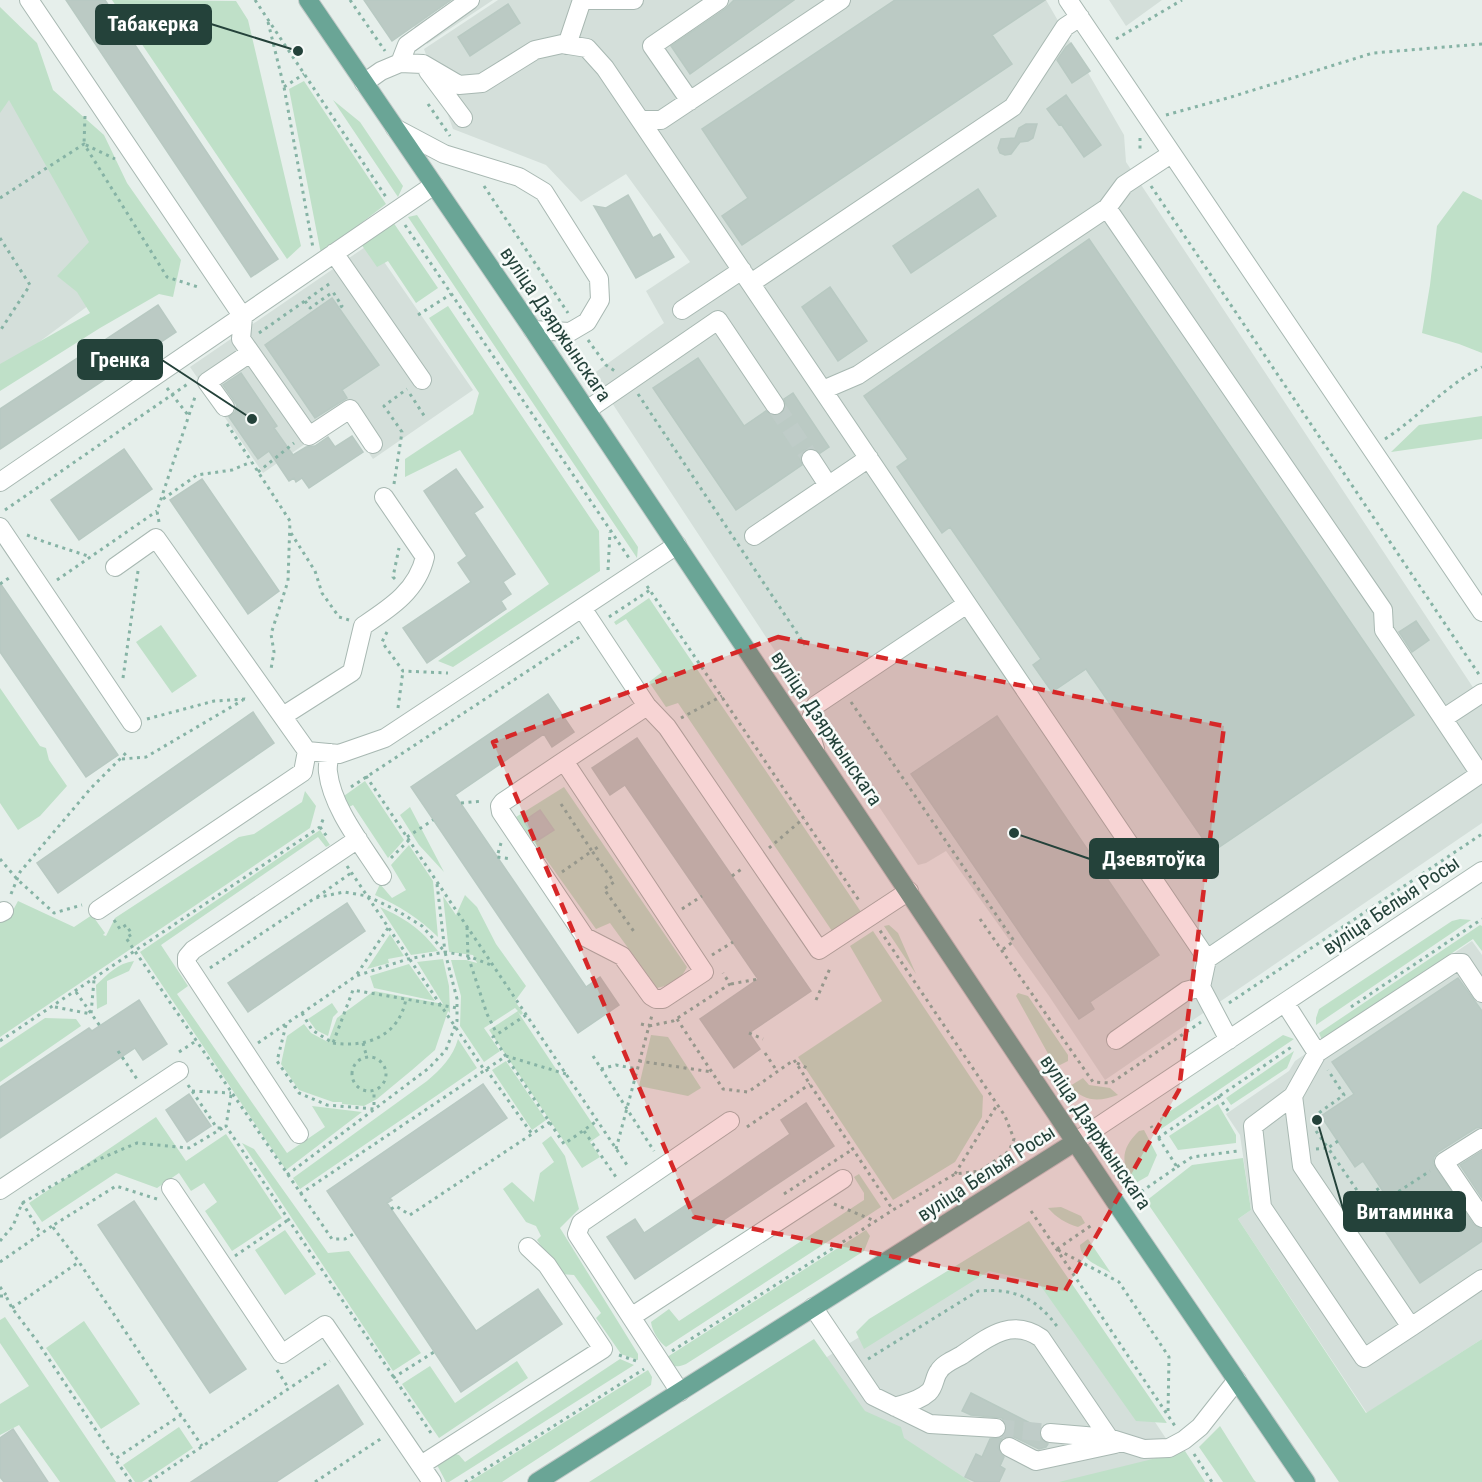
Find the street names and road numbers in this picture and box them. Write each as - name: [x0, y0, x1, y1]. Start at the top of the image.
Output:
- street label: вуліца Дзяржынскага: [495, 242, 617, 406]
- street label: вуліца Дзяржынскага: [766, 646, 888, 810]
- street label: вуліца Белыя Росы: [1318, 850, 1464, 960]
- street label: вуліца Дзяржынскага: [1035, 1050, 1157, 1214]
- street label: вуліца Белыя Росы: [913, 1119, 1059, 1227]

